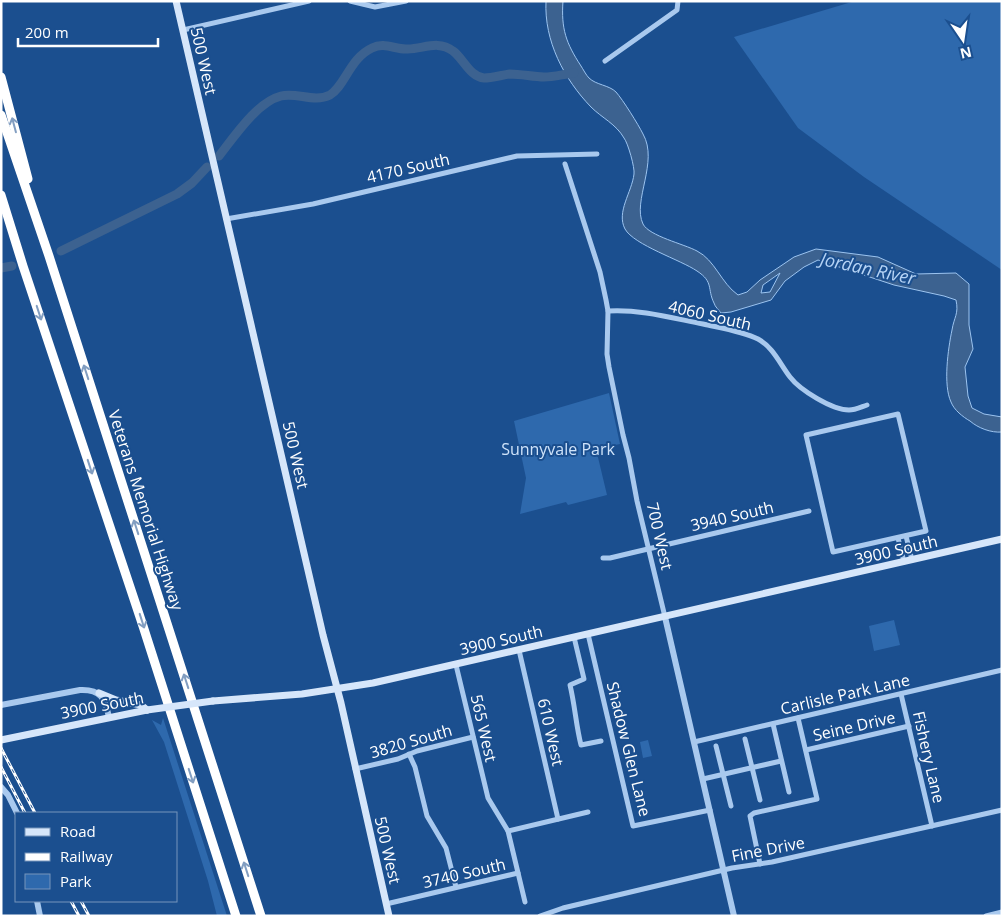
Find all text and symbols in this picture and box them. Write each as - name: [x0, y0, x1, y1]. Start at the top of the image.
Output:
- scale bar: [18, 15, 158, 47]
- north arrow: [938, 15, 988, 65]
- text: 200 m: [25, 22, 69, 42]
- street label: 500 West: [186, 25, 223, 97]
- text: N: [958, 43, 974, 64]
- one-way arrow: [9, 117, 18, 133]
- street label: 4170 South: [364, 148, 452, 188]
- water label: Jordan River: [815, 246, 919, 290]
- street label: 4060 South: [666, 295, 754, 335]
- one-way arrow: [35, 304, 44, 320]
- one-way arrow: [81, 365, 90, 380]
- street label: Veterans Memorial Highway: [103, 407, 189, 614]
- street label: 500 West: [278, 419, 315, 491]
- park label: Sunnyvale Park: [501, 438, 615, 460]
- one-way arrow: [86, 458, 95, 474]
- street label: 3940 South: [688, 496, 776, 536]
- street label: 700 West: [642, 500, 679, 572]
- one-way arrow: [130, 519, 140, 535]
- street label: 3900 South: [852, 530, 940, 570]
- one-way arrow: [137, 613, 147, 629]
- street label: 3900 South: [457, 620, 545, 660]
- street label: Carlisle Park Lane: [778, 668, 912, 720]
- one-way arrow: [180, 674, 190, 690]
- street label: Shadow Glen Lane: [602, 679, 656, 819]
- street label: 3900 South: [58, 686, 146, 724]
- street label: 565 West: [466, 692, 503, 764]
- street label: 610 West: [533, 696, 570, 768]
- street label: Seine Drive: [811, 706, 897, 746]
- street label: Fishery Lane: [908, 709, 950, 805]
- street label: 3820 South: [367, 719, 455, 763]
- one-way arrow: [187, 767, 197, 783]
- legend: [15, 812, 178, 902]
- street label: 500 West: [370, 814, 407, 886]
- text: Road: [60, 821, 96, 841]
- street label: Fine Drive: [729, 831, 807, 867]
- text: Railway: [60, 846, 113, 866]
- street label: 3740 South: [420, 853, 508, 893]
- one-way arrow: [241, 862, 250, 878]
- text: Park: [60, 871, 91, 891]

